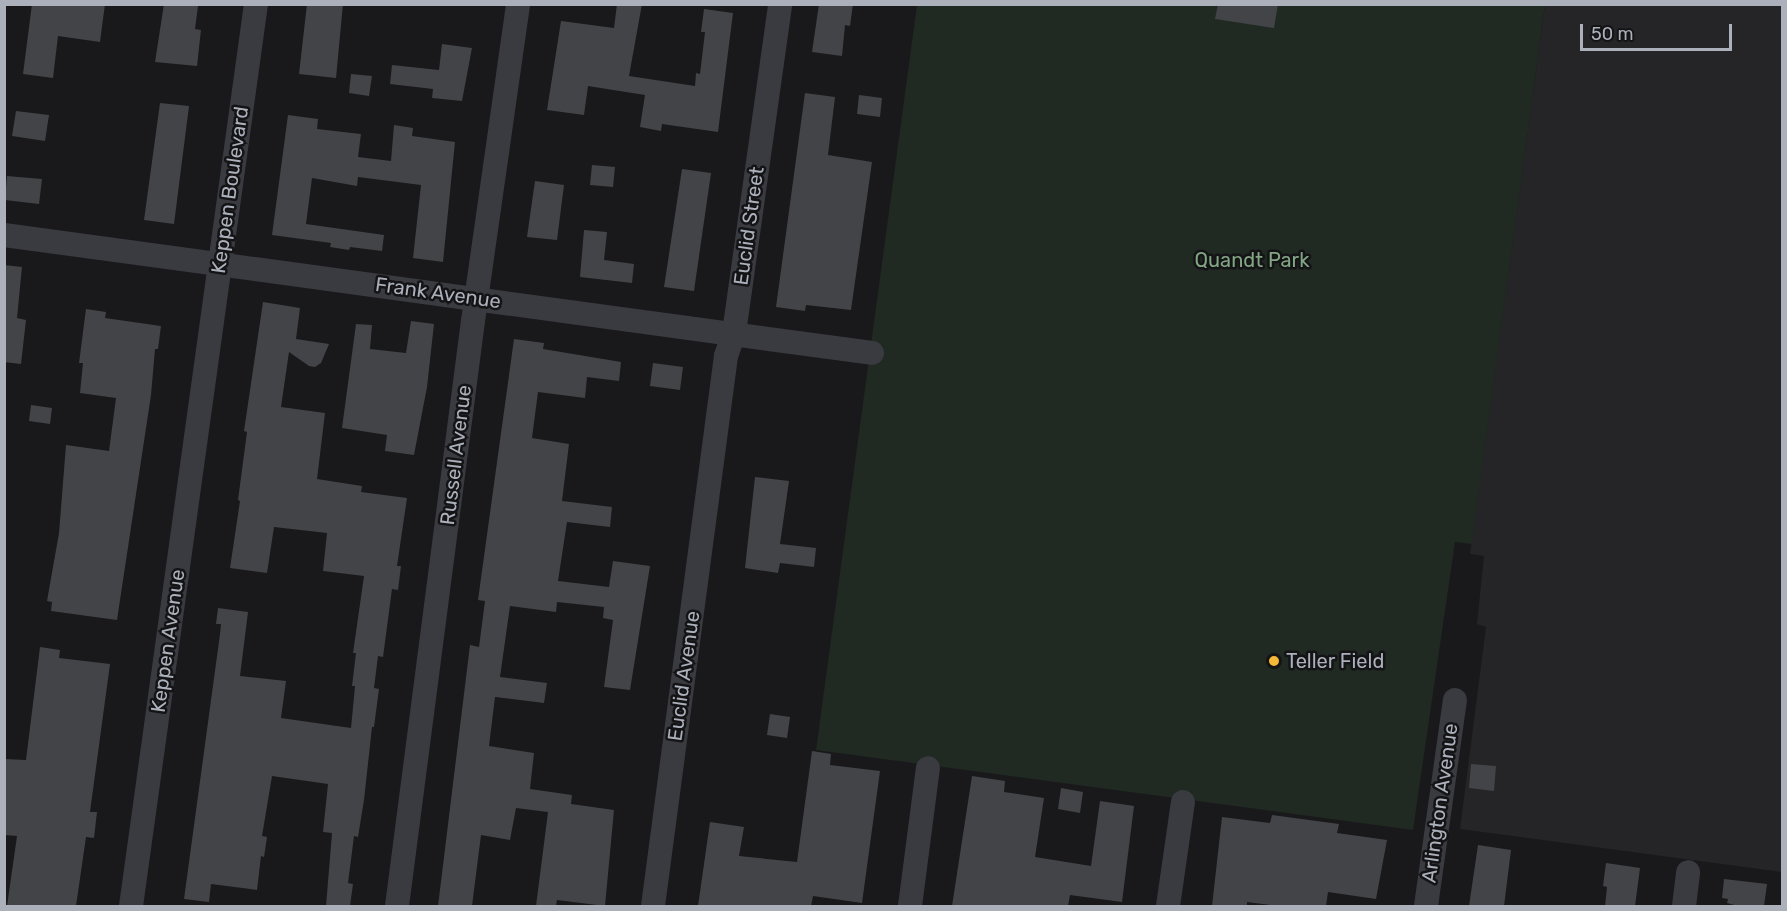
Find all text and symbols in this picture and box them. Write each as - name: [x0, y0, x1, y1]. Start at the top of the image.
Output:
- scale bar: [1583, 12, 1734, 50]
- text: 50 m: [1591, 23, 1634, 45]
- street label: Keppen Boulevard: [206, 105, 254, 275]
- street label: Euclid Street: [729, 165, 769, 287]
- park label: Quandt Park: [1195, 248, 1309, 272]
- street label: Frank Avenue: [373, 272, 503, 314]
- street label: Russell Avenue: [435, 383, 477, 527]
- street label: Keppen Avenue: [146, 568, 190, 714]
- street label: Euclid Avenue: [663, 609, 705, 743]
- place label: Teller Field: [1286, 649, 1385, 673]
- marker: Teller Field: [1267, 654, 1281, 668]
- street label: Arlington Avenue: [1417, 722, 1463, 884]

